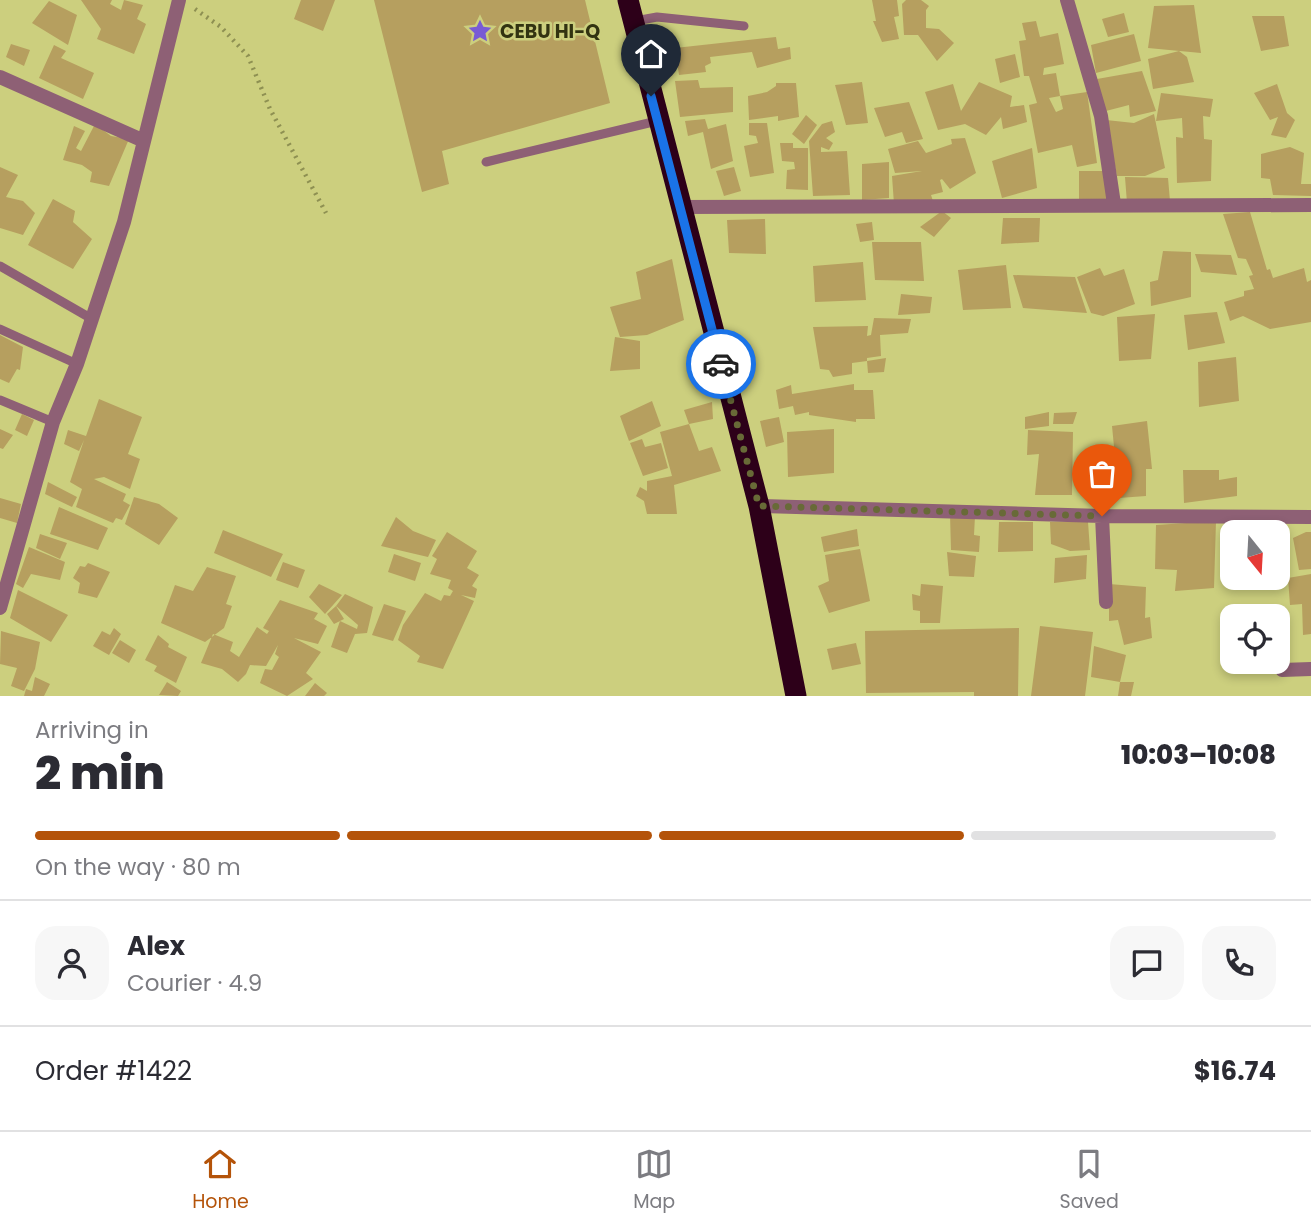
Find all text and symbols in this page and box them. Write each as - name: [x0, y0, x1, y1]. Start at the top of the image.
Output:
- place icon: CEBU HI-Q: [466, 17, 494, 45]
- place label: CEBU HI-Q: [500, 18, 600, 45]
- pin: [621, 24, 681, 96]
- icon: home: [632, 35, 670, 73]
- courier: [686, 329, 756, 399]
- icon: car: [702, 345, 740, 383]
- pin: [1072, 444, 1132, 516]
- icon: bag: [1083, 455, 1121, 493]
- north arrow: [1220, 520, 1290, 590]
- map controls: [1220, 520, 1290, 674]
- button: locate: [1220, 604, 1290, 674]
- text: Arriving in: [35, 714, 149, 746]
- text: 10:03–10:08: [1121, 737, 1276, 773]
- text: 2 min: [35, 741, 165, 805]
- text: On the way · 80 m: [35, 851, 241, 883]
- button: person: [35, 926, 109, 1000]
- button: chat: [1110, 926, 1184, 1000]
- button: phone: [1202, 926, 1276, 1000]
- text: Alex: [127, 928, 185, 964]
- text: Courier · 4.9: [127, 967, 262, 999]
- text: Order #1422: [35, 1053, 192, 1089]
- text: $16.74: [1194, 1053, 1276, 1089]
- tab: Home: [192, 1145, 249, 1216]
- tab: Map: [633, 1145, 675, 1216]
- tab: Saved: [1060, 1145, 1119, 1216]

